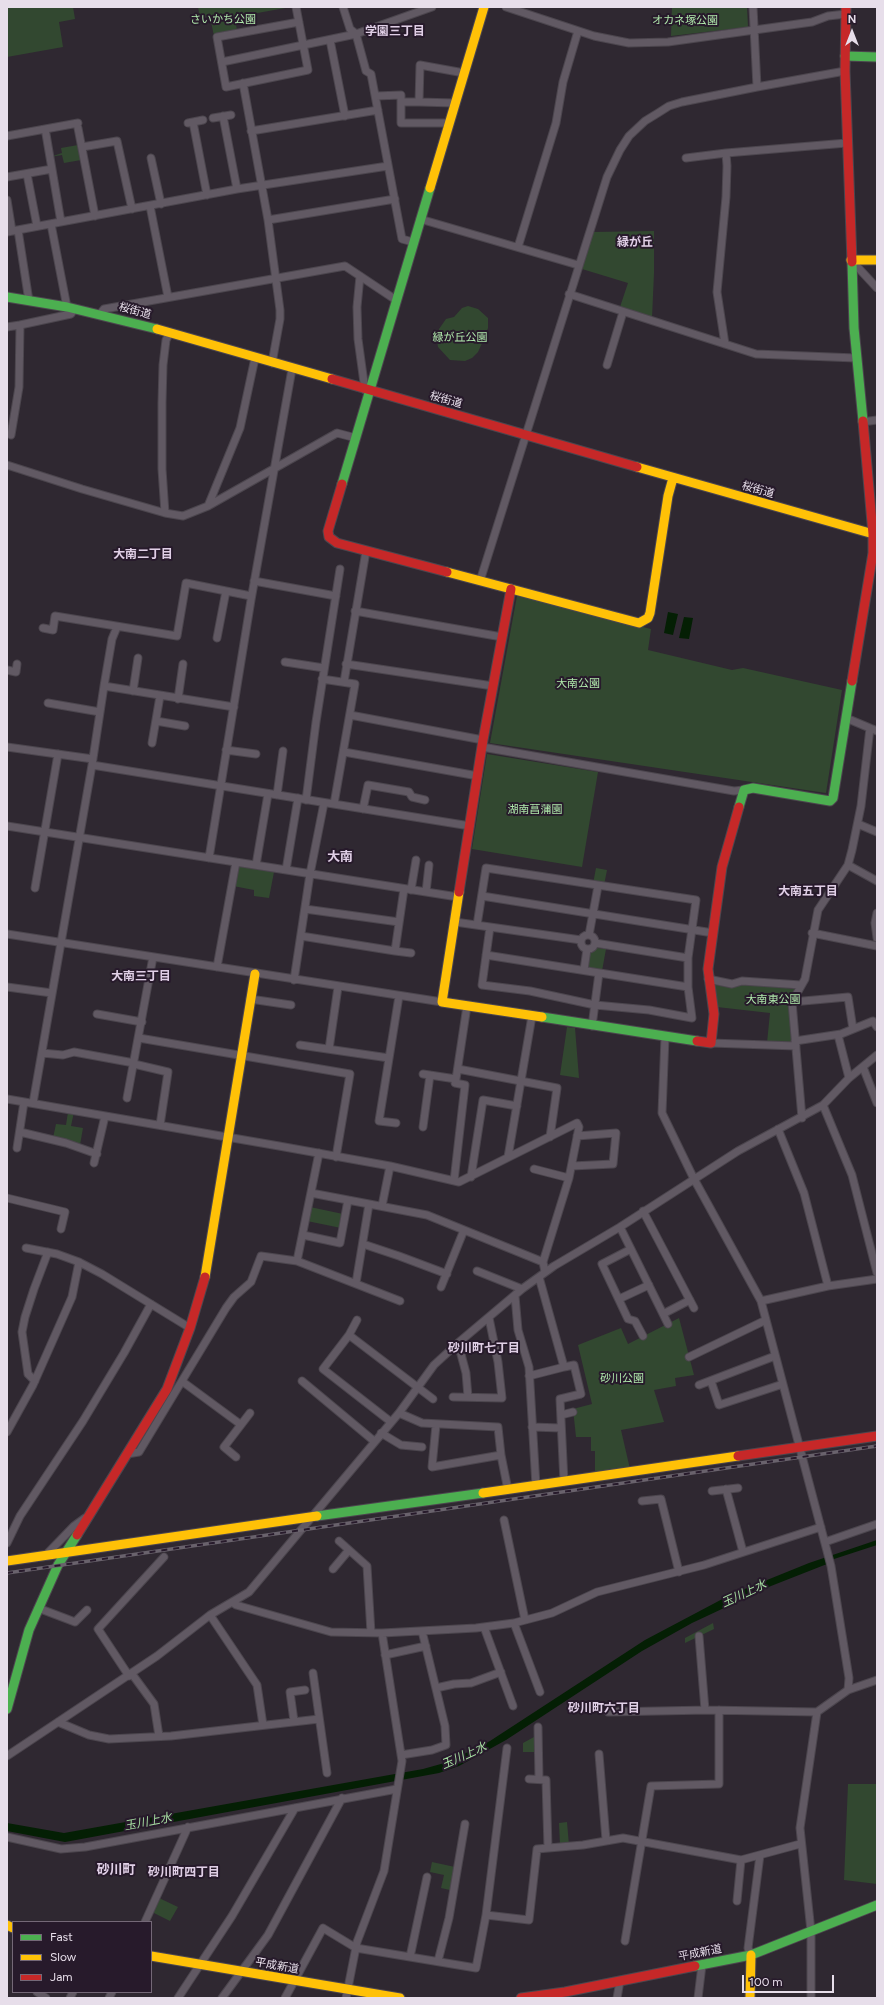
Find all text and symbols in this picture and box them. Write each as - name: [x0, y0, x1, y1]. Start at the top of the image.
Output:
- north arrow: [832, 12, 872, 52]
- park label: さいかち公園: [190, 13, 256, 27]
- text: N: [848, 13, 856, 26]
- park label: オカネ塚公園: [652, 14, 718, 28]
- district label: 学園三丁目: [365, 24, 425, 38]
- district label: 緑が丘: [617, 235, 653, 249]
- street label: 桜街道: [117, 300, 153, 322]
- park label: 緑が丘公園: [433, 331, 487, 345]
- street label: 桜街道: [428, 389, 464, 411]
- street label: 桜街道: [740, 479, 776, 501]
- district label: 大南二丁目: [113, 547, 173, 561]
- park label: 大南公園: [556, 677, 600, 691]
- park label: 湖南菖蒲園: [508, 803, 562, 817]
- district label: 大南: [327, 849, 353, 865]
- district label: 大南五丁目: [778, 884, 838, 898]
- district label: 大南三丁目: [111, 969, 171, 983]
- park label: 大南東公園: [746, 993, 800, 1007]
- district label: 砂川町七丁目: [448, 1341, 520, 1355]
- park label: 砂川公園: [600, 1372, 644, 1386]
- water label: 玉川上水: [719, 1577, 769, 1611]
- district label: 砂川町六丁目: [568, 1701, 640, 1715]
- water label: 玉川上水: [439, 1740, 489, 1772]
- water label: 玉川上水: [123, 1810, 173, 1834]
- district label: 砂川町: [97, 1862, 135, 1878]
- district label: 砂川町四丁目: [148, 1865, 220, 1879]
- legend: [12, 1921, 152, 1993]
- text: Fast: [50, 1930, 73, 1944]
- street label: 平成新道: [677, 1942, 723, 1964]
- text: Slow: [50, 1950, 76, 1964]
- street label: 平成新道: [254, 1956, 300, 1976]
- scale bar: [744, 1967, 836, 1993]
- text: Jam: [50, 1970, 73, 1984]
- text: 100 m: [749, 1975, 783, 1989]

